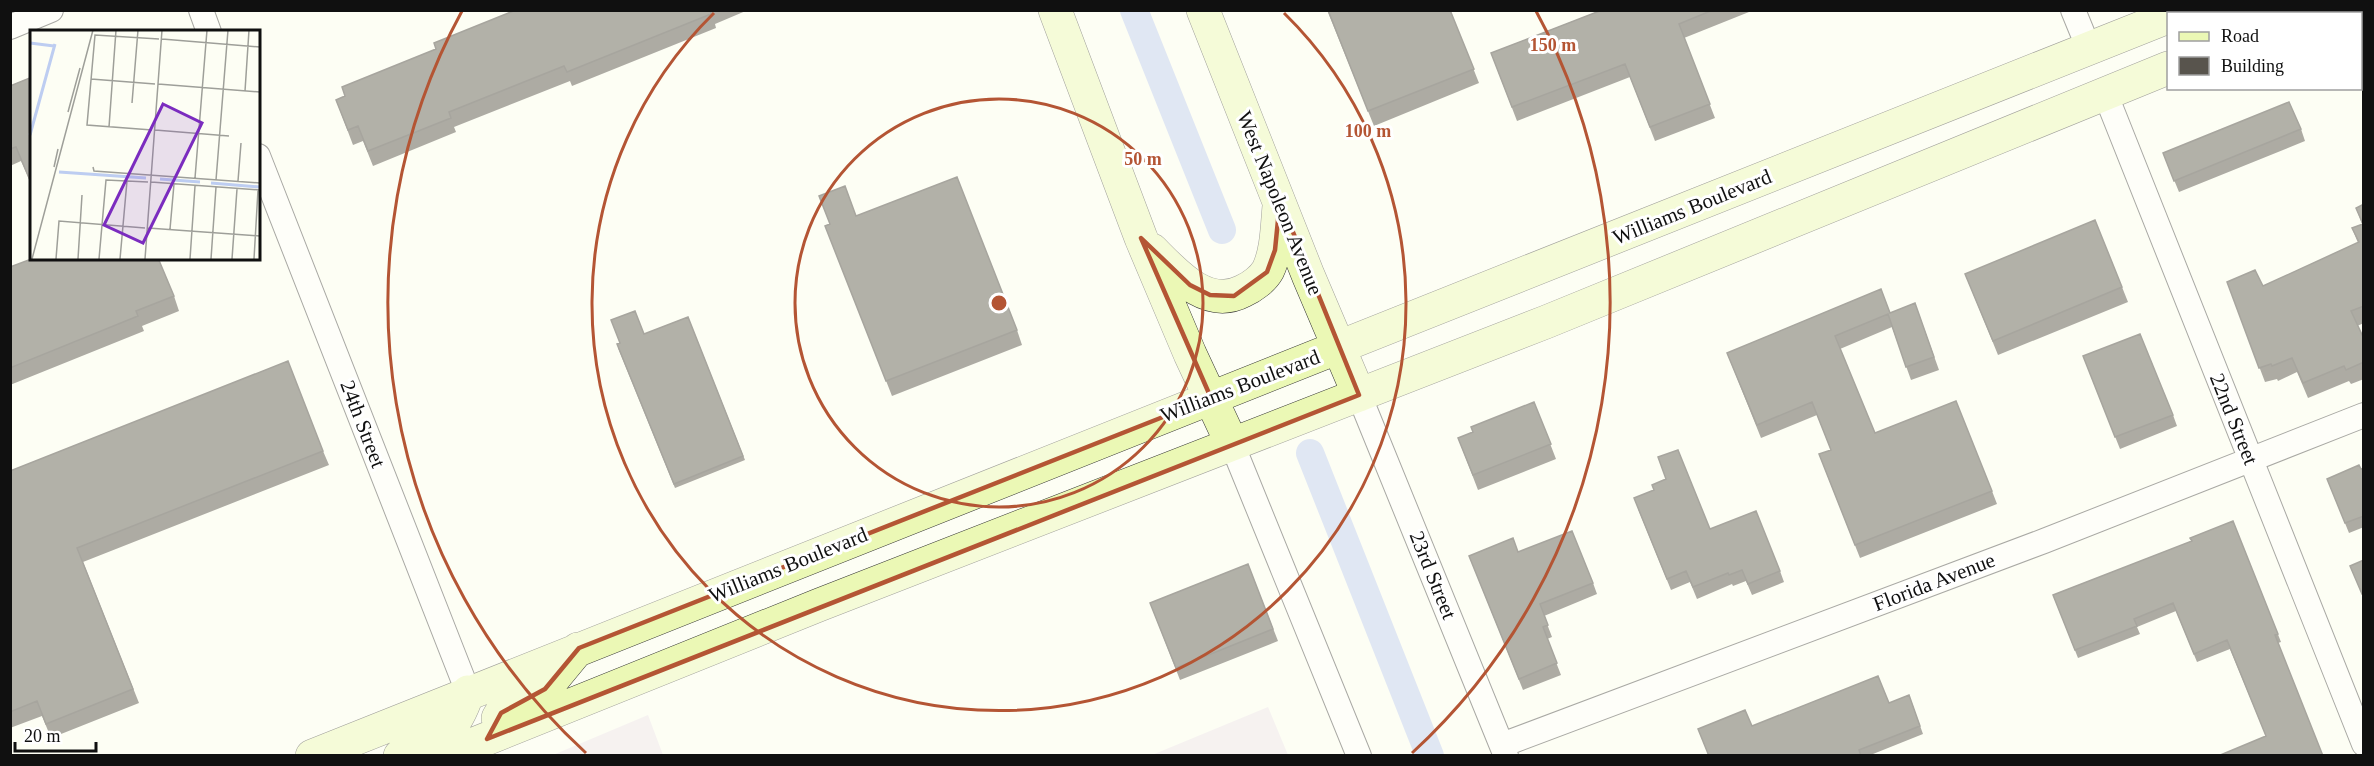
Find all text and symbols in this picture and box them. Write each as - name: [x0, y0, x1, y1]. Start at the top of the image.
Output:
- legend: [2167, 12, 2362, 90]
- text: Road: [2221, 26, 2259, 46]
- inset map: [30, 30, 260, 260]
- text: 150 m: [1530, 35, 1576, 55]
- text: Building: [2221, 56, 2284, 76]
- street label: West Napoleon Avenue: [1232, 108, 1328, 298]
- text: 100 m: [1345, 121, 1391, 141]
- text: 50 m: [1124, 149, 1162, 169]
- street label: Williams Boulevard: [1609, 164, 1775, 250]
- centre of rings: [989, 293, 1009, 313]
- street label: Williams Boulevard: [1157, 344, 1324, 427]
- street label: 22nd Street: [2205, 370, 2263, 468]
- street label: 24th Street: [335, 377, 391, 471]
- street label: Williams Boulevard: [705, 522, 871, 608]
- street label: 23rd Street: [1405, 528, 1462, 623]
- street label: Florida Avenue: [1870, 548, 1998, 616]
- scale bar: [15, 715, 96, 753]
- text: 20 m: [24, 726, 61, 746]

